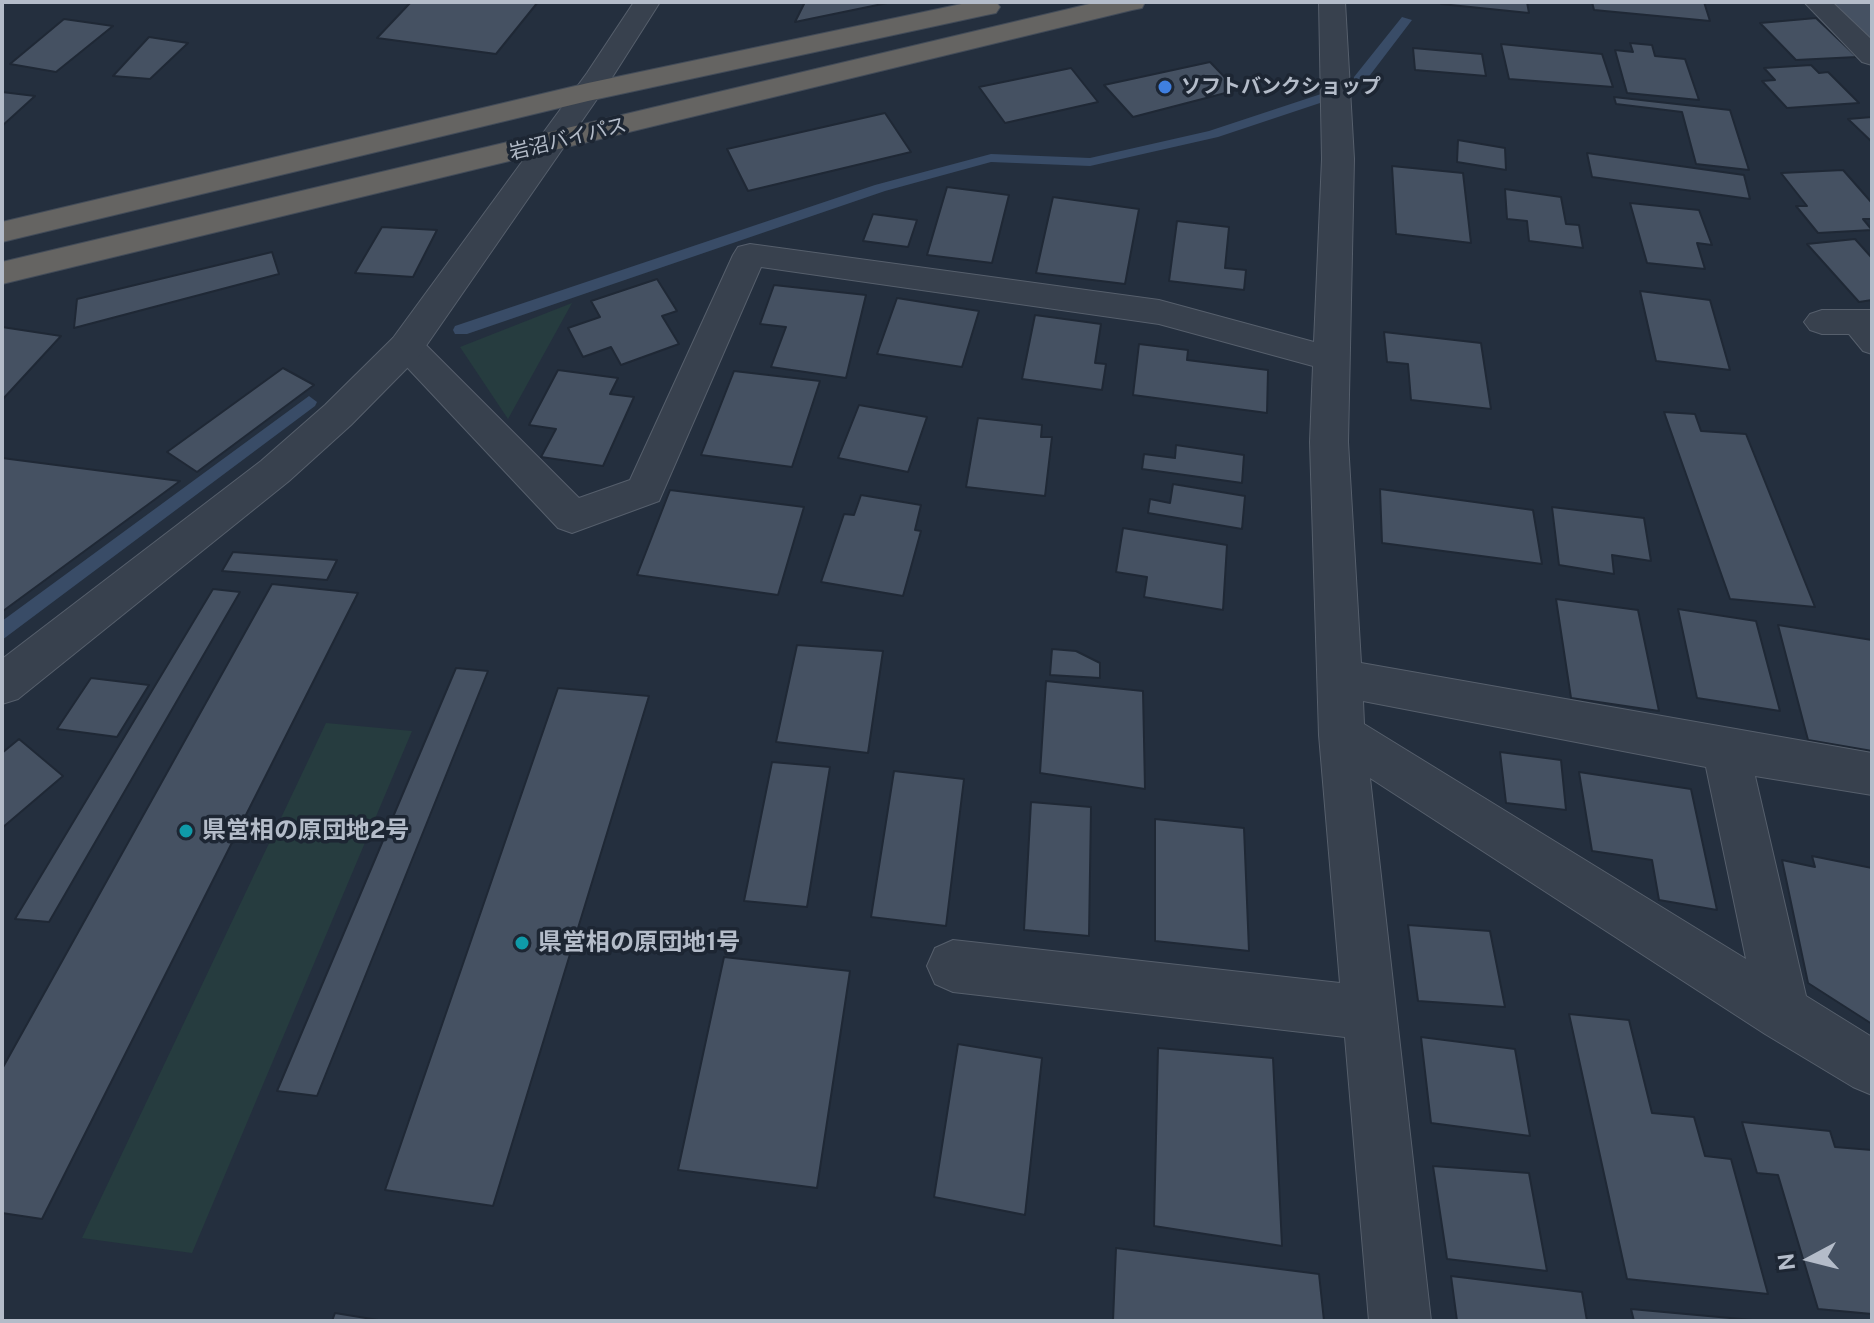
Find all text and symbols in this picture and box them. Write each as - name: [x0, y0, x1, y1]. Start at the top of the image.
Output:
- place label: ソフトバンクショップ: [1181, 75, 1381, 99]
- marker: ソフトバンクショップ: [1156, 78, 1174, 96]
- street label: 岩沼バイパス: [507, 113, 629, 165]
- place label: 県営相の原団地2号: [202, 817, 409, 845]
- marker: 県営相の原団地2号: [177, 822, 195, 840]
- place label: 県営相の原団地1号: [538, 929, 740, 957]
- marker: 県営相の原団地1号: [513, 934, 531, 952]
- north arrow: [1770, 1219, 1850, 1299]
- text: N: [1772, 1252, 1800, 1272]

